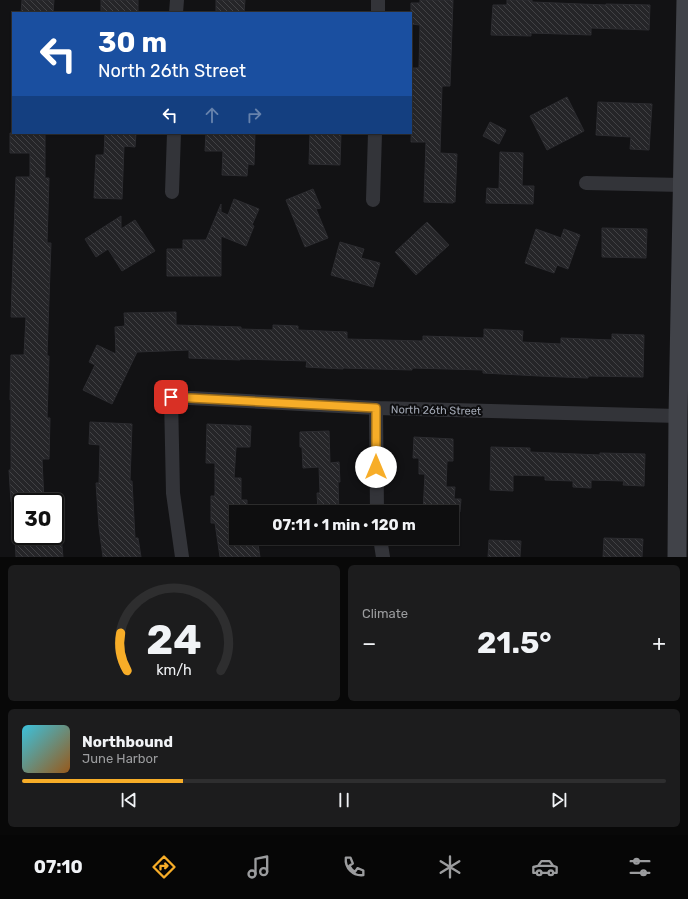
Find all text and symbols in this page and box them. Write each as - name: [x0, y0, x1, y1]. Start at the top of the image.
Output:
- text: 30 m: [98, 26, 167, 59]
- icon: left: [32, 28, 84, 80]
- text: North 26th Street: [98, 60, 246, 82]
- icon: left: [159, 104, 181, 126]
- icon: ahead: [201, 104, 223, 126]
- icon: right: [243, 104, 265, 126]
- pin: [154, 380, 188, 414]
- icon: arrive: [160, 386, 182, 408]
- street label: North 26th Street: [391, 403, 482, 418]
- position arrow: [355, 446, 397, 488]
- speed limit sign: 30: [12, 493, 64, 545]
- text: 07:11 · 1 min · 120 m: [272, 516, 416, 534]
- text: Climate: [362, 606, 408, 621]
- text: 24: [146, 615, 202, 664]
- text: 21.5°: [477, 625, 552, 661]
- text: −: [362, 630, 376, 657]
- text: +: [652, 630, 666, 657]
- text: km/h: [156, 662, 192, 679]
- text: Northbound: [82, 733, 173, 751]
- text: June Harbor: [82, 751, 158, 766]
- icon: previous: [118, 789, 140, 811]
- icon: pause: [333, 789, 355, 811]
- icon: next: [548, 789, 570, 811]
- icon: directions: [150, 853, 178, 881]
- icon: music: [245, 853, 273, 881]
- icon: phone: [340, 853, 368, 881]
- icon: climate: [436, 853, 464, 881]
- icon: car: [531, 853, 559, 881]
- icon: filters: [626, 853, 654, 881]
- text: 07:10: [34, 856, 83, 878]

